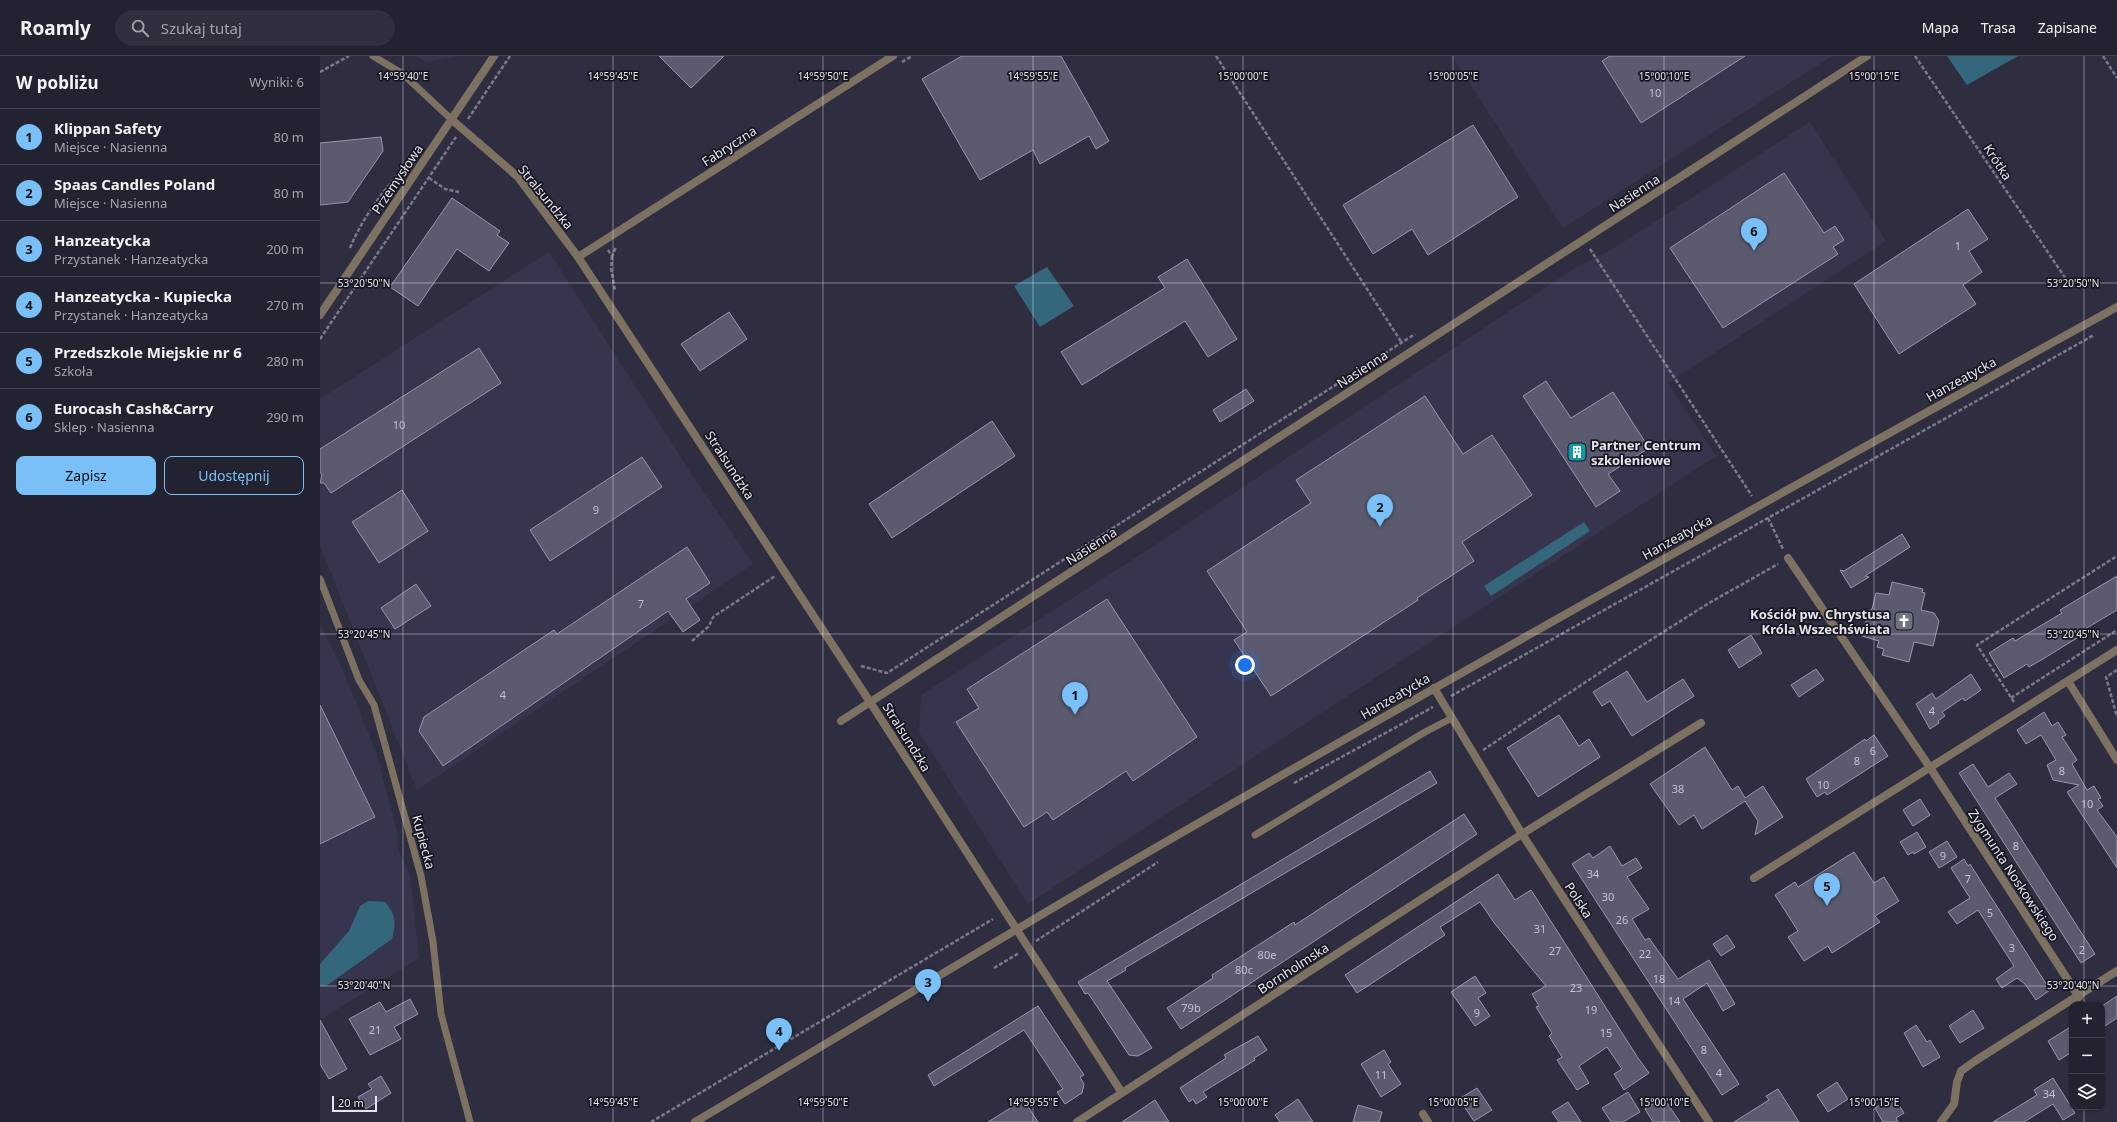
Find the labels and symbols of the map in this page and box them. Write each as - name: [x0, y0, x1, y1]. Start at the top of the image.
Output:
- text: 14°59'40"E: [378, 69, 428, 83]
- text: 14°59'45"E: [588, 69, 638, 83]
- text: 14°59'50"E: [798, 69, 848, 83]
- text: 14°59'55"E: [1008, 69, 1058, 83]
- text: 15°00'00"E: [1218, 69, 1268, 83]
- text: 15°00'05"E: [1428, 69, 1478, 83]
- text: 15°00'10"E: [1639, 69, 1689, 83]
- text: 15°00'15"E: [1849, 69, 1899, 83]
- house number: 10: [1649, 85, 1661, 100]
- street label: Fabryczna: [698, 122, 760, 170]
- street label: Krótka: [1980, 140, 2016, 184]
- street label: Przemysłowa: [367, 141, 427, 217]
- street label: Stralsundzka: [514, 161, 578, 233]
- street label: Nasienna: [1605, 170, 1663, 216]
- pin: 6: [1741, 218, 1767, 251]
- house number: 1: [1955, 238, 1961, 253]
- text: 53°20'50"N: [338, 276, 390, 290]
- text: 53°20'50"N: [2047, 276, 2099, 290]
- street label: Nasienna: [1333, 346, 1391, 392]
- street label: Hanzeatycka: [1923, 352, 1999, 406]
- house number: 10: [393, 417, 405, 432]
- street label: Stralsundzka: [701, 427, 759, 503]
- place label: Partner Centrum szkoleniowe: [1591, 436, 1701, 469]
- building icon: Partner Centrum szkoleniowe: [1566, 441, 1588, 463]
- pin: 2: [1367, 494, 1393, 527]
- house number: 9: [593, 502, 599, 517]
- street label: Hanzeatycka: [1639, 510, 1715, 564]
- street label: Nasienna: [1062, 523, 1120, 569]
- house number: 7: [638, 596, 644, 611]
- place label: Kościół pw. Chrystusa Króla Wszechświata: [1750, 605, 1890, 638]
- church icon: Kościół pw. Chrystusa Króla Wszechświata: [1893, 610, 1915, 632]
- text: 53°20'45"N: [338, 627, 390, 641]
- text: 53°20'45"N: [2047, 627, 2099, 641]
- your location: [1235, 655, 1255, 675]
- street label: Hanzeatycka: [1357, 669, 1433, 723]
- pin: 1: [1062, 682, 1088, 715]
- house number: 4: [500, 687, 507, 702]
- street label: Stralsundzka: [879, 699, 935, 775]
- house number: 4: [1929, 703, 1936, 718]
- house number: 6: [1870, 743, 1876, 758]
- house number: 8: [1854, 753, 1860, 768]
- house number: 8: [2059, 763, 2065, 778]
- house number: 10: [1817, 777, 1829, 792]
- house number: 38: [1672, 781, 1684, 796]
- house number: 10: [2081, 796, 2093, 811]
- street label: Zygmunta Noskowskiego: [1964, 805, 2064, 945]
- street label: Kupiecka: [408, 813, 440, 871]
- house number: 8: [2013, 838, 2019, 853]
- house number: 9: [1940, 848, 1946, 863]
- house number: 34: [1587, 866, 1600, 881]
- house number: 7: [1965, 871, 1971, 886]
- pin: 5: [1814, 873, 1840, 906]
- street label: Polska: [1561, 879, 1597, 921]
- house number: 30: [1602, 889, 1614, 904]
- house number: 5: [1987, 905, 1993, 920]
- house number: 26: [1616, 912, 1628, 927]
- house number: 31: [1534, 921, 1546, 936]
- street label: Bornholmska: [1254, 938, 1332, 998]
- house number: 3: [2009, 940, 2015, 955]
- house number: 2: [2079, 942, 2085, 957]
- house number: 27: [1549, 943, 1561, 958]
- house number: 22: [1639, 946, 1651, 961]
- house number: 80e: [1258, 947, 1276, 962]
- house number: 80c: [1235, 962, 1253, 977]
- pin: 3: [915, 969, 941, 1002]
- house number: 18: [1653, 971, 1665, 986]
- text: 53°20'40"N: [338, 978, 390, 992]
- text: 53°20'40"N: [2047, 978, 2099, 992]
- house number: 23: [1570, 980, 1582, 995]
- house number: 14: [1668, 993, 1681, 1008]
- house number: 79b: [1181, 1000, 1201, 1015]
- house number: 19: [1585, 1002, 1597, 1017]
- house number: 9: [1474, 1005, 1480, 1020]
- pin: 4: [766, 1018, 792, 1051]
- house number: 21: [369, 1022, 381, 1037]
- house number: 15: [1600, 1025, 1612, 1040]
- house number: 8: [1701, 1042, 1707, 1057]
- house number: 4: [1716, 1065, 1723, 1080]
- house number: 11: [1375, 1067, 1387, 1082]
- house number: 34: [2043, 1086, 2056, 1101]
- scale bar: [332, 1094, 377, 1113]
- text: 14°59'45"E: [588, 1095, 638, 1109]
- text: 14°59'50"E: [798, 1095, 848, 1109]
- text: 14°59'55"E: [1008, 1095, 1058, 1109]
- text: 15°00'00"E: [1218, 1095, 1268, 1109]
- text: 15°00'05"E: [1428, 1095, 1478, 1109]
- text: 15°00'10"E: [1639, 1095, 1689, 1109]
- text: 15°00'15"E: [1849, 1095, 1899, 1109]

